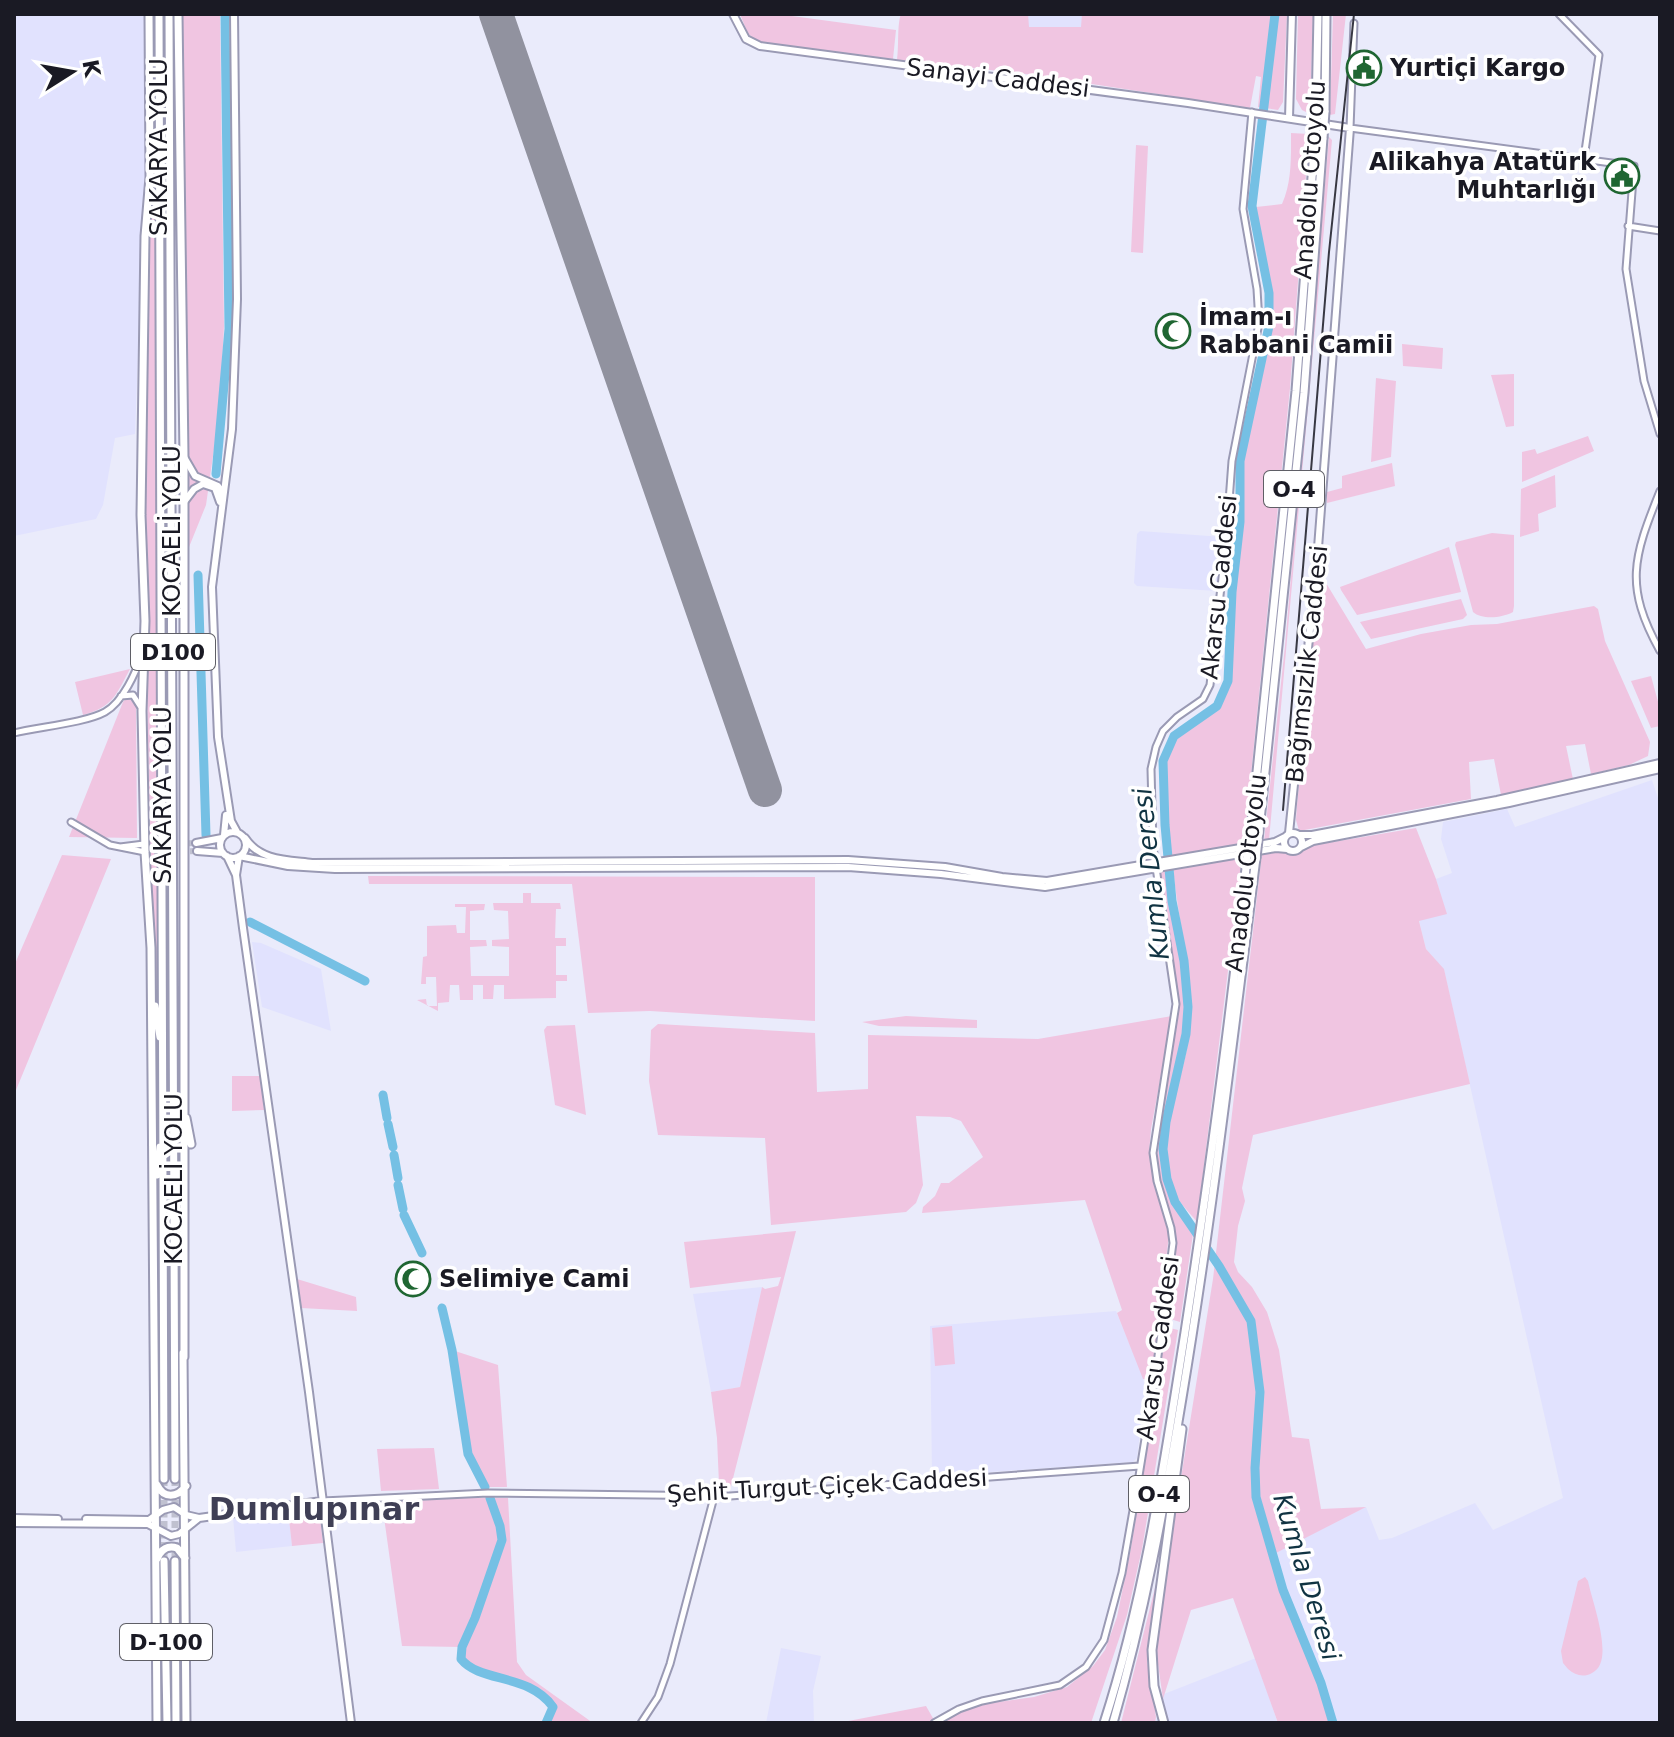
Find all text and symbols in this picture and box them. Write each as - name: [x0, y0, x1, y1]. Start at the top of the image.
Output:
- north arrow: [32, 32, 112, 112]
- public building icon: Yurtiçi Kargo: [1345, 49, 1383, 87]
- street label: Sanayi Caddesi: [905, 53, 1091, 103]
- place label: Yurtiçi Kargo: [1389, 54, 1565, 82]
- text: K: [77, 58, 105, 80]
- street label: SAKARYA YOLU: [145, 58, 173, 236]
- street label: Anadolu Otoyolu: [1289, 80, 1331, 280]
- place label: Alikahya Atatürk Muhtarlığı: [1369, 148, 1597, 204]
- public building icon: Alikahya Atatürk Muhtarlığı: [1603, 157, 1641, 195]
- place label: İmam-ı Rabbani Camii: [1199, 302, 1393, 359]
- mosque icon: İmam-ı Rabbani Camii: [1154, 312, 1192, 350]
- street label: KOCAELİ YOLU: [157, 445, 186, 617]
- road number: O-4: [1264, 471, 1324, 507]
- street label: Akarsu Caddesi: [1195, 493, 1243, 681]
- street label: Bağımsızlık Caddesi: [1281, 544, 1333, 784]
- road number: D100: [131, 634, 215, 670]
- street label: SAKARYA YOLU: [149, 706, 177, 884]
- street label: Anadolu Otoyolu: [1220, 772, 1272, 974]
- water label: Kumla Deresi: [1127, 786, 1175, 962]
- street label: KOCAELİ YOLU: [159, 1093, 188, 1265]
- street label: Akarsu Caddesi: [1131, 1254, 1185, 1442]
- mosque icon: Selimiye Cami: [394, 1260, 432, 1298]
- place label: Selimiye Cami: [439, 1265, 630, 1293]
- street label: Şehit Turgut Çiçek Caddesi: [666, 1464, 988, 1508]
- road number: O-4: [1129, 1476, 1189, 1512]
- district label: Dumlupınar: [209, 1490, 419, 1528]
- water label: Kumla Deresi: [1267, 1490, 1347, 1665]
- road number: D-100: [120, 1624, 212, 1660]

